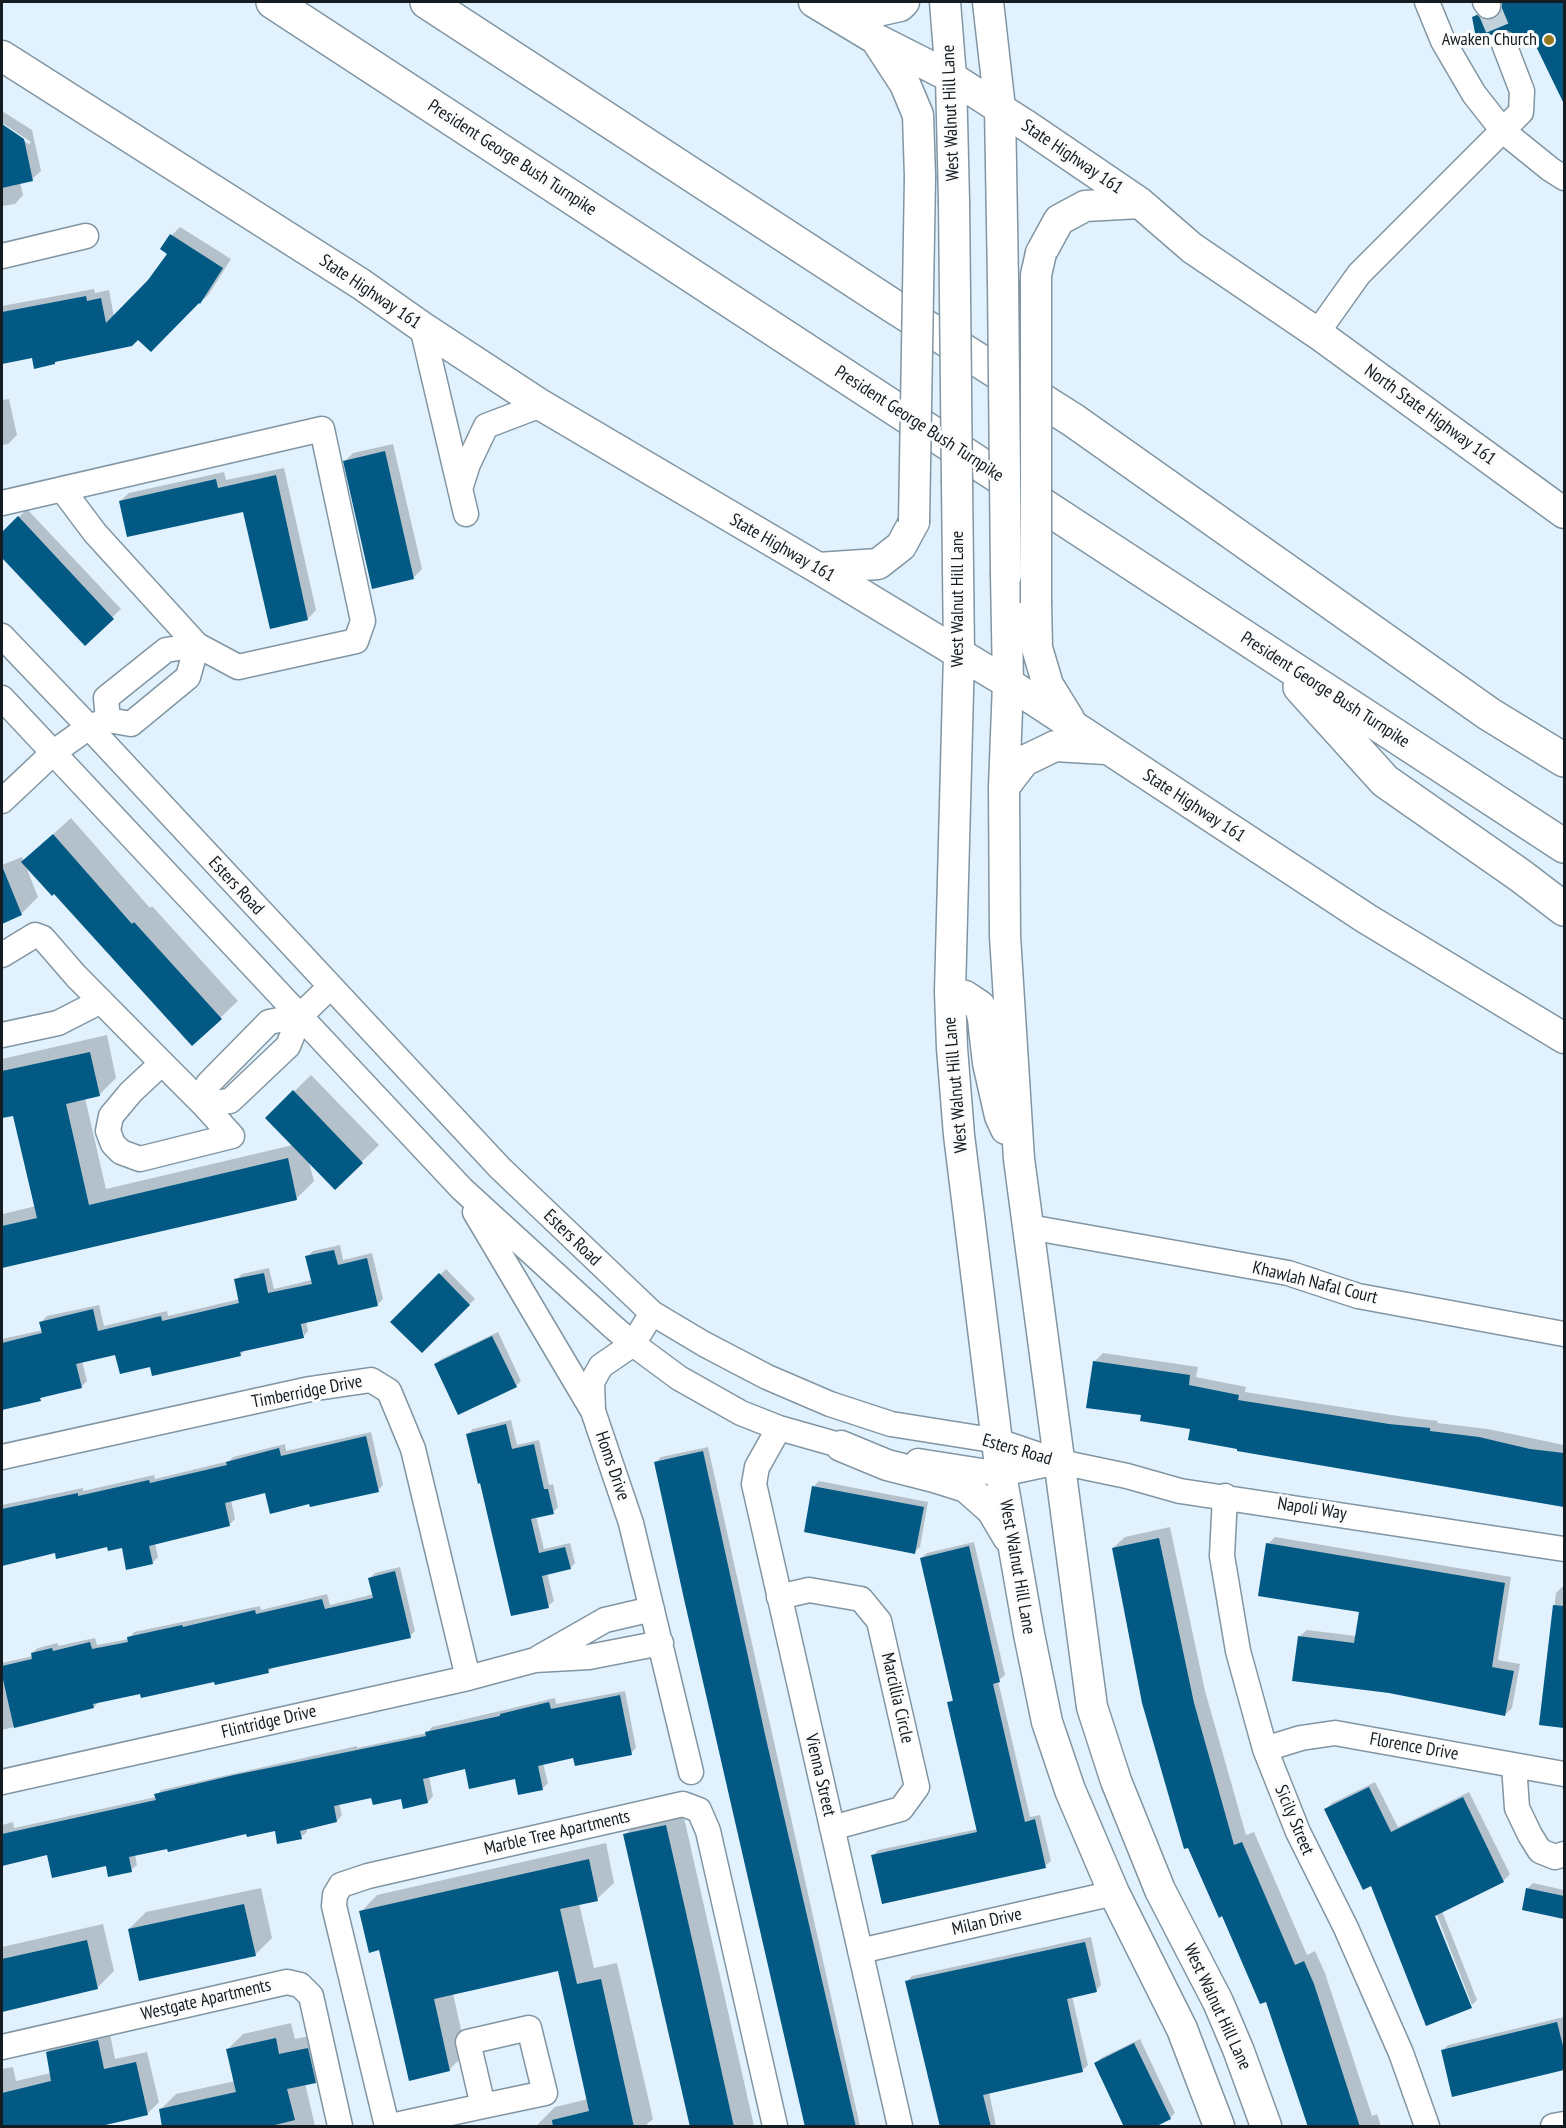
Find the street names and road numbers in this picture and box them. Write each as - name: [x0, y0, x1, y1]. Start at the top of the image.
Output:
- street label: West Walnut Hill Lane: [938, 44, 964, 182]
- street label: President George Bush Turnpike: [424, 95, 600, 221]
- street label: State Highway 161: [1017, 115, 1127, 199]
- street label: State Highway 161: [315, 250, 425, 334]
- street label: North State Highway 161: [1360, 360, 1500, 470]
- street label: President George Bush Turnpike: [831, 361, 1007, 487]
- street label: State Highway 161: [726, 509, 838, 587]
- street label: West Walnut Hill Lane: [947, 531, 969, 667]
- street label: President George Bush Turnpike: [1237, 627, 1413, 753]
- street label: State Highway 161: [1139, 765, 1249, 847]
- street label: Esters Road: [204, 852, 268, 920]
- street label: West Walnut Hill Lane: [939, 1016, 973, 1154]
- street label: Esters Road: [539, 1205, 605, 1271]
- street label: Khawlah Nafal Court: [1250, 1257, 1380, 1309]
- street label: Timberridge Drive: [250, 1371, 364, 1413]
- street label: Homs Drive: [590, 1429, 634, 1503]
- street label: Esters Road: [980, 1430, 1054, 1470]
- street label: Napoli Way: [1276, 1493, 1348, 1525]
- street label: West Walnut Hill Lane: [995, 1498, 1039, 1636]
- street label: Marcillia Circle: [876, 1651, 918, 1745]
- street label: Flintridge Drive: [219, 1701, 319, 1743]
- street label: Florence Drive: [1368, 1729, 1460, 1765]
- street label: Vienna Street: [800, 1732, 840, 1818]
- street label: Sicily Street: [1270, 1782, 1318, 1858]
- street label: Marble Tree Apartments: [482, 1806, 632, 1860]
- street label: Milan Drive: [950, 1903, 1024, 1941]
- street label: West Walnut Hill Lane: [1178, 1941, 1256, 2073]
- street label: Westgate Apartments: [139, 1975, 273, 2025]

